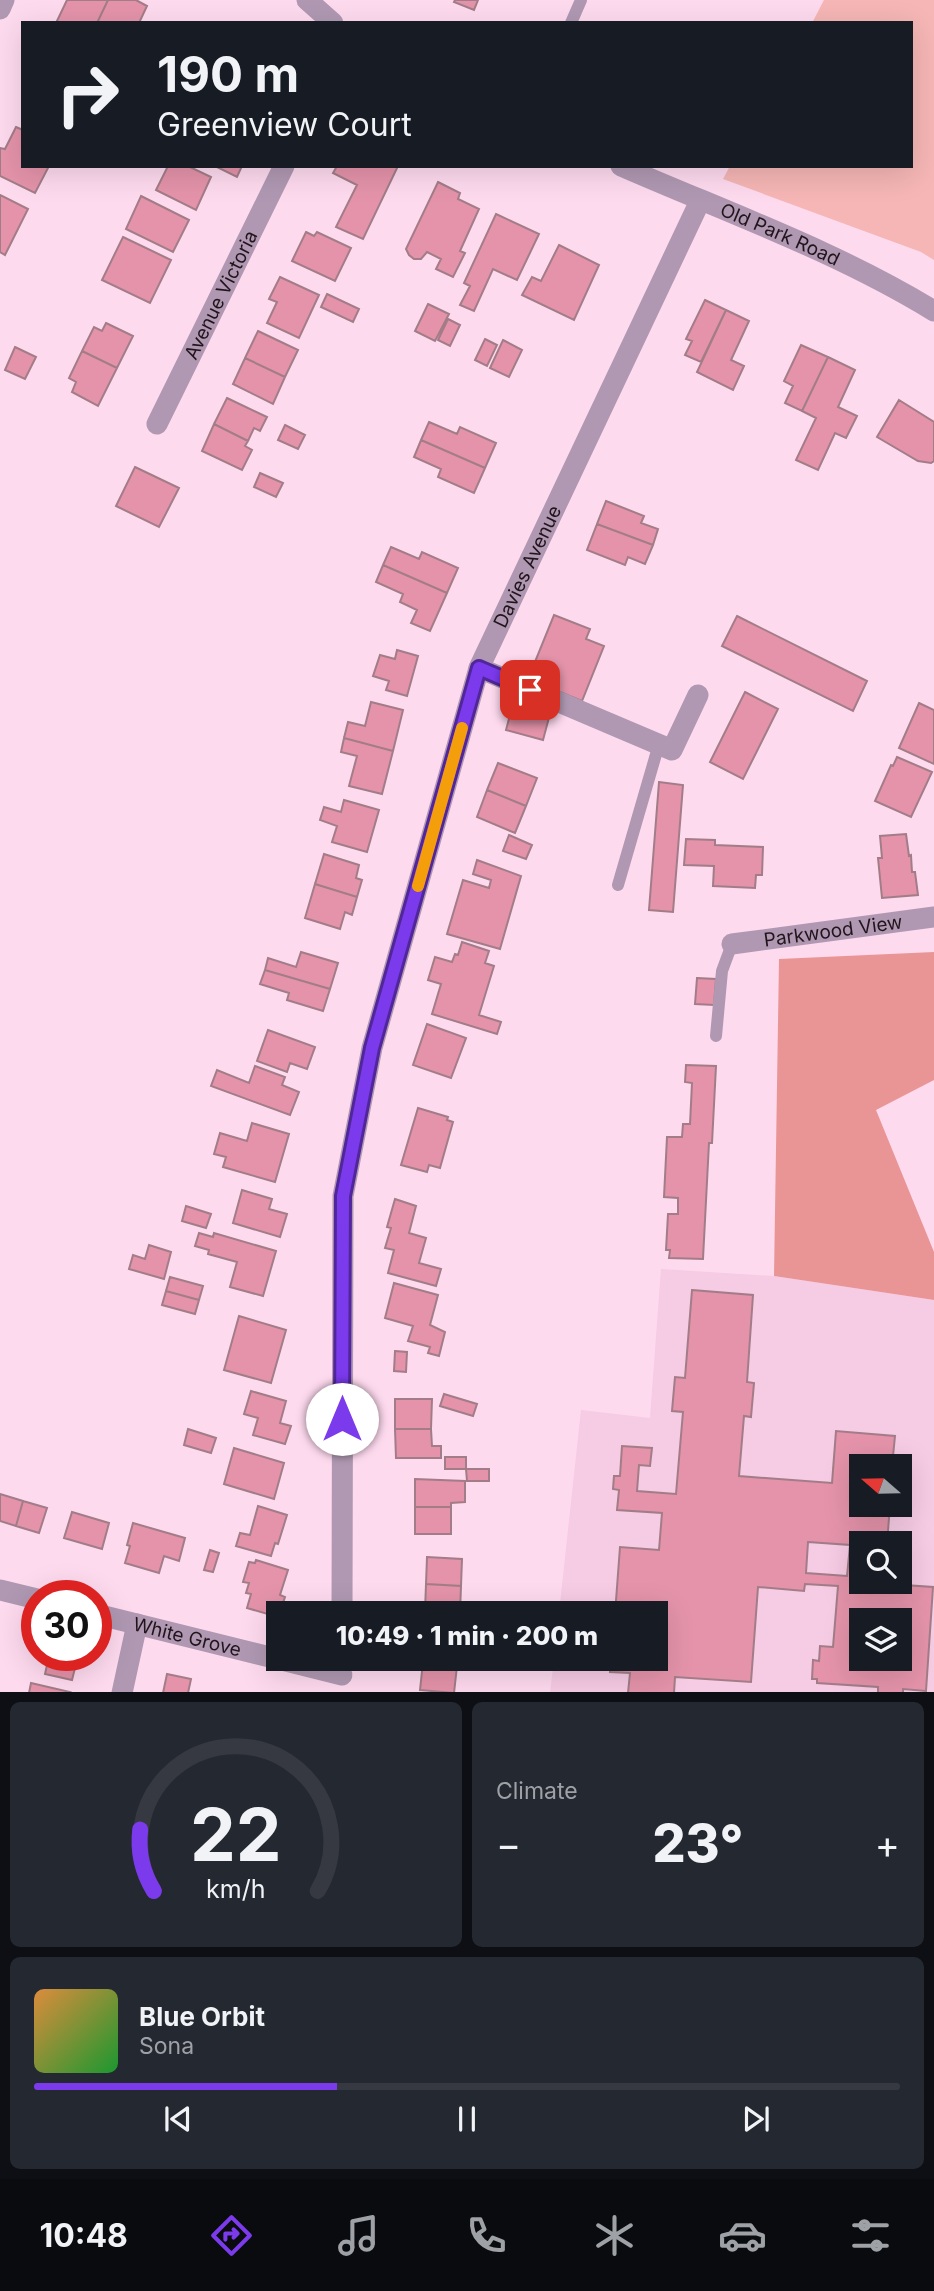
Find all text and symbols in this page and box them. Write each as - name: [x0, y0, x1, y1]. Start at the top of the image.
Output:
- text: 190 m: [157, 45, 299, 104]
- icon: right: [42, 49, 133, 140]
- text: Greenview Court: [157, 105, 412, 144]
- street label: Old Park Road: [717, 198, 843, 271]
- street label: Avenue Victoria: [180, 227, 262, 363]
- street label: Davies Avenue: [489, 502, 566, 631]
- pin: [500, 660, 560, 720]
- icon: arrive: [511, 671, 549, 709]
- street label: Parkwood View: [762, 910, 904, 952]
- position arrow: [305, 1382, 379, 1456]
- north arrow: [849, 1454, 912, 1517]
- map controls: [849, 1454, 912, 1671]
- button: search: [849, 1531, 912, 1594]
- speed limit sign: 30: [21, 1580, 112, 1671]
- button: layers: [849, 1608, 912, 1671]
- street label: White Grove: [131, 1613, 244, 1661]
- text: 10:49 · 1 min · 200 m: [336, 1620, 598, 1651]
- text: Climate: [496, 1777, 578, 1805]
- text: 22: [190, 1790, 282, 1879]
- text: 23°: [652, 1812, 744, 1875]
- text: −: [496, 1821, 521, 1867]
- text: +: [875, 1821, 900, 1867]
- text: km/h: [206, 1873, 266, 1903]
- text: Blue Orbit: [139, 2001, 265, 2032]
- text: Sona: [139, 2032, 194, 2060]
- icon: previous: [159, 2100, 197, 2138]
- icon: pause: [448, 2100, 486, 2138]
- icon: next: [737, 2100, 775, 2138]
- icon: directions: [207, 2211, 256, 2260]
- icon: music: [334, 2211, 383, 2260]
- icon: phone: [462, 2211, 511, 2260]
- icon: climate: [590, 2211, 639, 2260]
- icon: car: [718, 2211, 767, 2260]
- icon: filters: [846, 2211, 895, 2260]
- text: 10:48: [39, 2216, 128, 2255]

